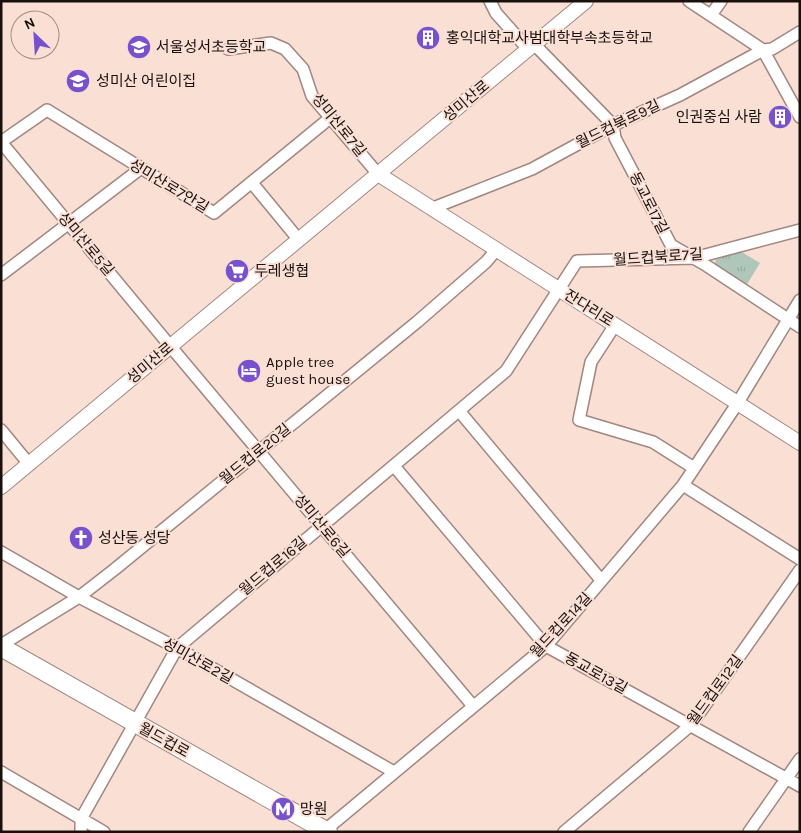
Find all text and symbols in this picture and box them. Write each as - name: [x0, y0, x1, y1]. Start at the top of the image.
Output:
- north arrow: [10, 10, 60, 60]
- text: N: [22, 14, 38, 33]
- building icon: 홍익대학교사범대학부속초등학교: [415, 25, 441, 51]
- place label: 홍익대학교사범대학부속초등학교: [446, 29, 653, 47]
- school or university icon: 서울성서초등학교: [126, 34, 152, 60]
- place label: 서울성서초등학교: [156, 38, 266, 56]
- school or university icon: 성미산 어린이집: [65, 68, 91, 94]
- place label: 성미산 어린이집: [96, 72, 196, 90]
- street label: 성미산로: [439, 76, 493, 126]
- street label: 성미산로7길: [308, 90, 370, 160]
- street label: 월드컵북로9길: [573, 96, 663, 152]
- building icon: 인권중심 사람: [767, 104, 793, 130]
- place label: 인권중심 사람: [676, 108, 762, 126]
- street label: 성미산로7안길: [126, 155, 212, 217]
- street label: 동교로17길: [626, 169, 672, 237]
- street label: 성미산로5길: [54, 209, 118, 279]
- street label: 월드컵북로7길: [613, 245, 703, 269]
- supermarket icon: 두레생협: [224, 258, 250, 284]
- place label: 두레생협: [254, 262, 309, 280]
- street label: 잔다리로: [561, 286, 617, 330]
- street label: 성미산로: [123, 338, 177, 388]
- place label: Apple tree guest house: [266, 353, 350, 388]
- hotel icon: Apple tree guest house: [236, 358, 262, 384]
- street label: 월드컵로20길: [216, 420, 294, 488]
- street label: 성미산로6길: [290, 490, 354, 562]
- church icon: 성산동 성당: [68, 525, 94, 551]
- place label: 성산동 성당: [98, 529, 171, 547]
- street label: 월드컵로16길: [236, 533, 310, 599]
- street label: 월드컵로14길: [526, 589, 596, 661]
- street label: 성미산로2길: [160, 634, 236, 688]
- street label: 동교로13길: [561, 648, 631, 698]
- street label: 월드컵로12길: [683, 651, 747, 729]
- street label: 월드컵로: [135, 719, 193, 761]
- metro station icon: 망원: [270, 796, 296, 822]
- place label: 망원: [300, 800, 328, 818]

